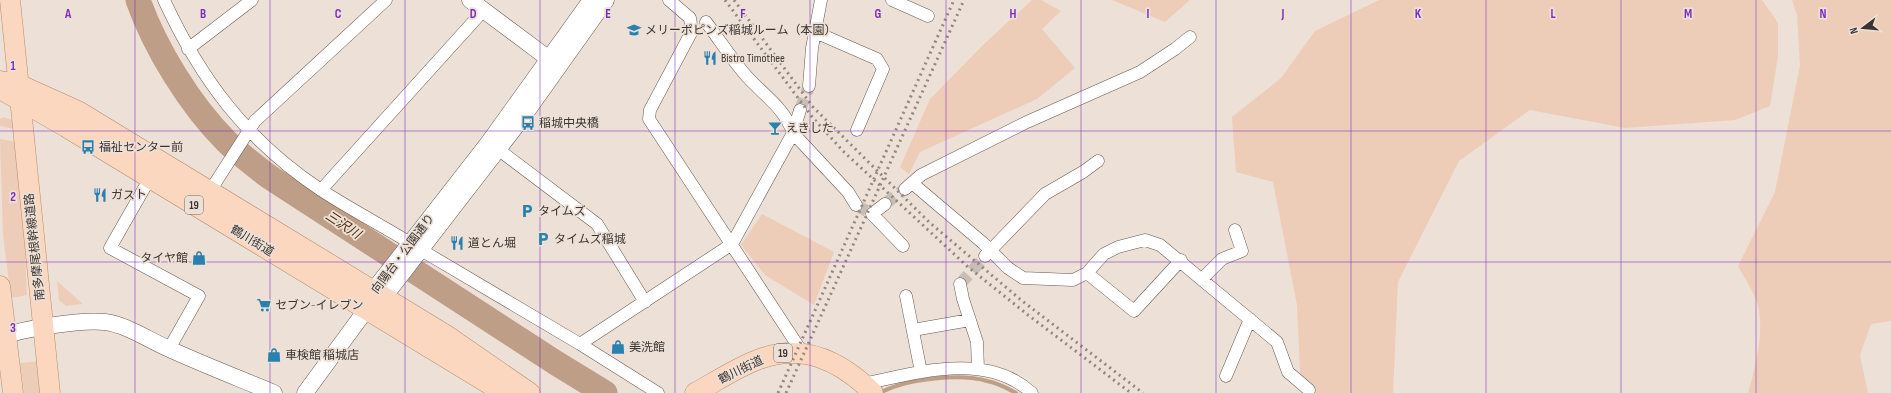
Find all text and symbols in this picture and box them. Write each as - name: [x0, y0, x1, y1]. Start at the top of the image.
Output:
- text: A: [64, 6, 72, 22]
- text: B: [200, 6, 206, 22]
- text: C: [335, 6, 342, 22]
- text: D: [470, 6, 477, 22]
- text: E: [605, 6, 611, 22]
- text: F: [740, 6, 746, 22]
- text: G: [875, 6, 882, 22]
- text: H: [1010, 6, 1017, 22]
- text: I: [1147, 6, 1150, 22]
- text: J: [1281, 6, 1285, 22]
- text: K: [1415, 6, 1422, 22]
- text: L: [1550, 6, 1556, 22]
- text: M: [1684, 6, 1692, 22]
- text: N: [1820, 6, 1827, 22]
- north arrow: [1843, 8, 1883, 48]
- school or university icon: メリーポピンズ稲城ルーム（本園）: [626, 22, 642, 38]
- place label: メリーポピンズ稲城ルーム（本園）: [645, 23, 836, 38]
- text: N: [1847, 26, 1861, 35]
- restaurant icon: Bistro Timothee: [702, 50, 718, 66]
- place label: Bistro Timothee: [721, 51, 785, 66]
- text: 1: [10, 58, 16, 74]
- bus stop icon: 稲城中央橋: [520, 115, 536, 131]
- place label: 稲城中央橋: [539, 116, 599, 131]
- bar icon: えきした: [767, 120, 783, 136]
- place label: えきした: [786, 121, 834, 136]
- bus stop icon: 福祉センター前: [80, 139, 96, 155]
- place label: 福祉センター前: [99, 140, 183, 155]
- restaurant icon: ガスト: [92, 187, 108, 203]
- place label: ガスト: [111, 188, 147, 203]
- text: 2: [10, 189, 16, 205]
- street label: 南多摩尾根幹線道路: [22, 193, 48, 301]
- road number: 19: [185, 196, 203, 214]
- parking icon: タイムズ: [519, 203, 535, 219]
- place label: タイムズ: [538, 204, 586, 219]
- water label: 三沢川: [322, 208, 365, 243]
- street label: 向陽台・公園通り: [368, 211, 438, 297]
- street label: 鶴川街道: [228, 222, 276, 260]
- parking icon: タイムズ稲城: [535, 231, 551, 247]
- place label: タイムズ稲城: [554, 232, 626, 247]
- restaurant icon: 道とん堀: [449, 235, 465, 251]
- place label: 道とん堀: [468, 236, 516, 251]
- shop icon: タイヤ館: [191, 250, 207, 266]
- place label: タイヤ館: [140, 251, 188, 266]
- supermarket icon: セブン-イレブン: [256, 297, 272, 313]
- place label: セブン-イレブン: [275, 298, 363, 313]
- text: 3: [10, 320, 16, 336]
- shop icon: 美洗館: [610, 339, 626, 355]
- place label: 美洗館: [629, 340, 665, 355]
- road number: 19: [774, 344, 792, 362]
- shop icon: 車検館 稲城店: [266, 347, 282, 363]
- place label: 車検館 稲城店: [285, 348, 359, 363]
- street label: 鶴川街道: [716, 353, 766, 387]

